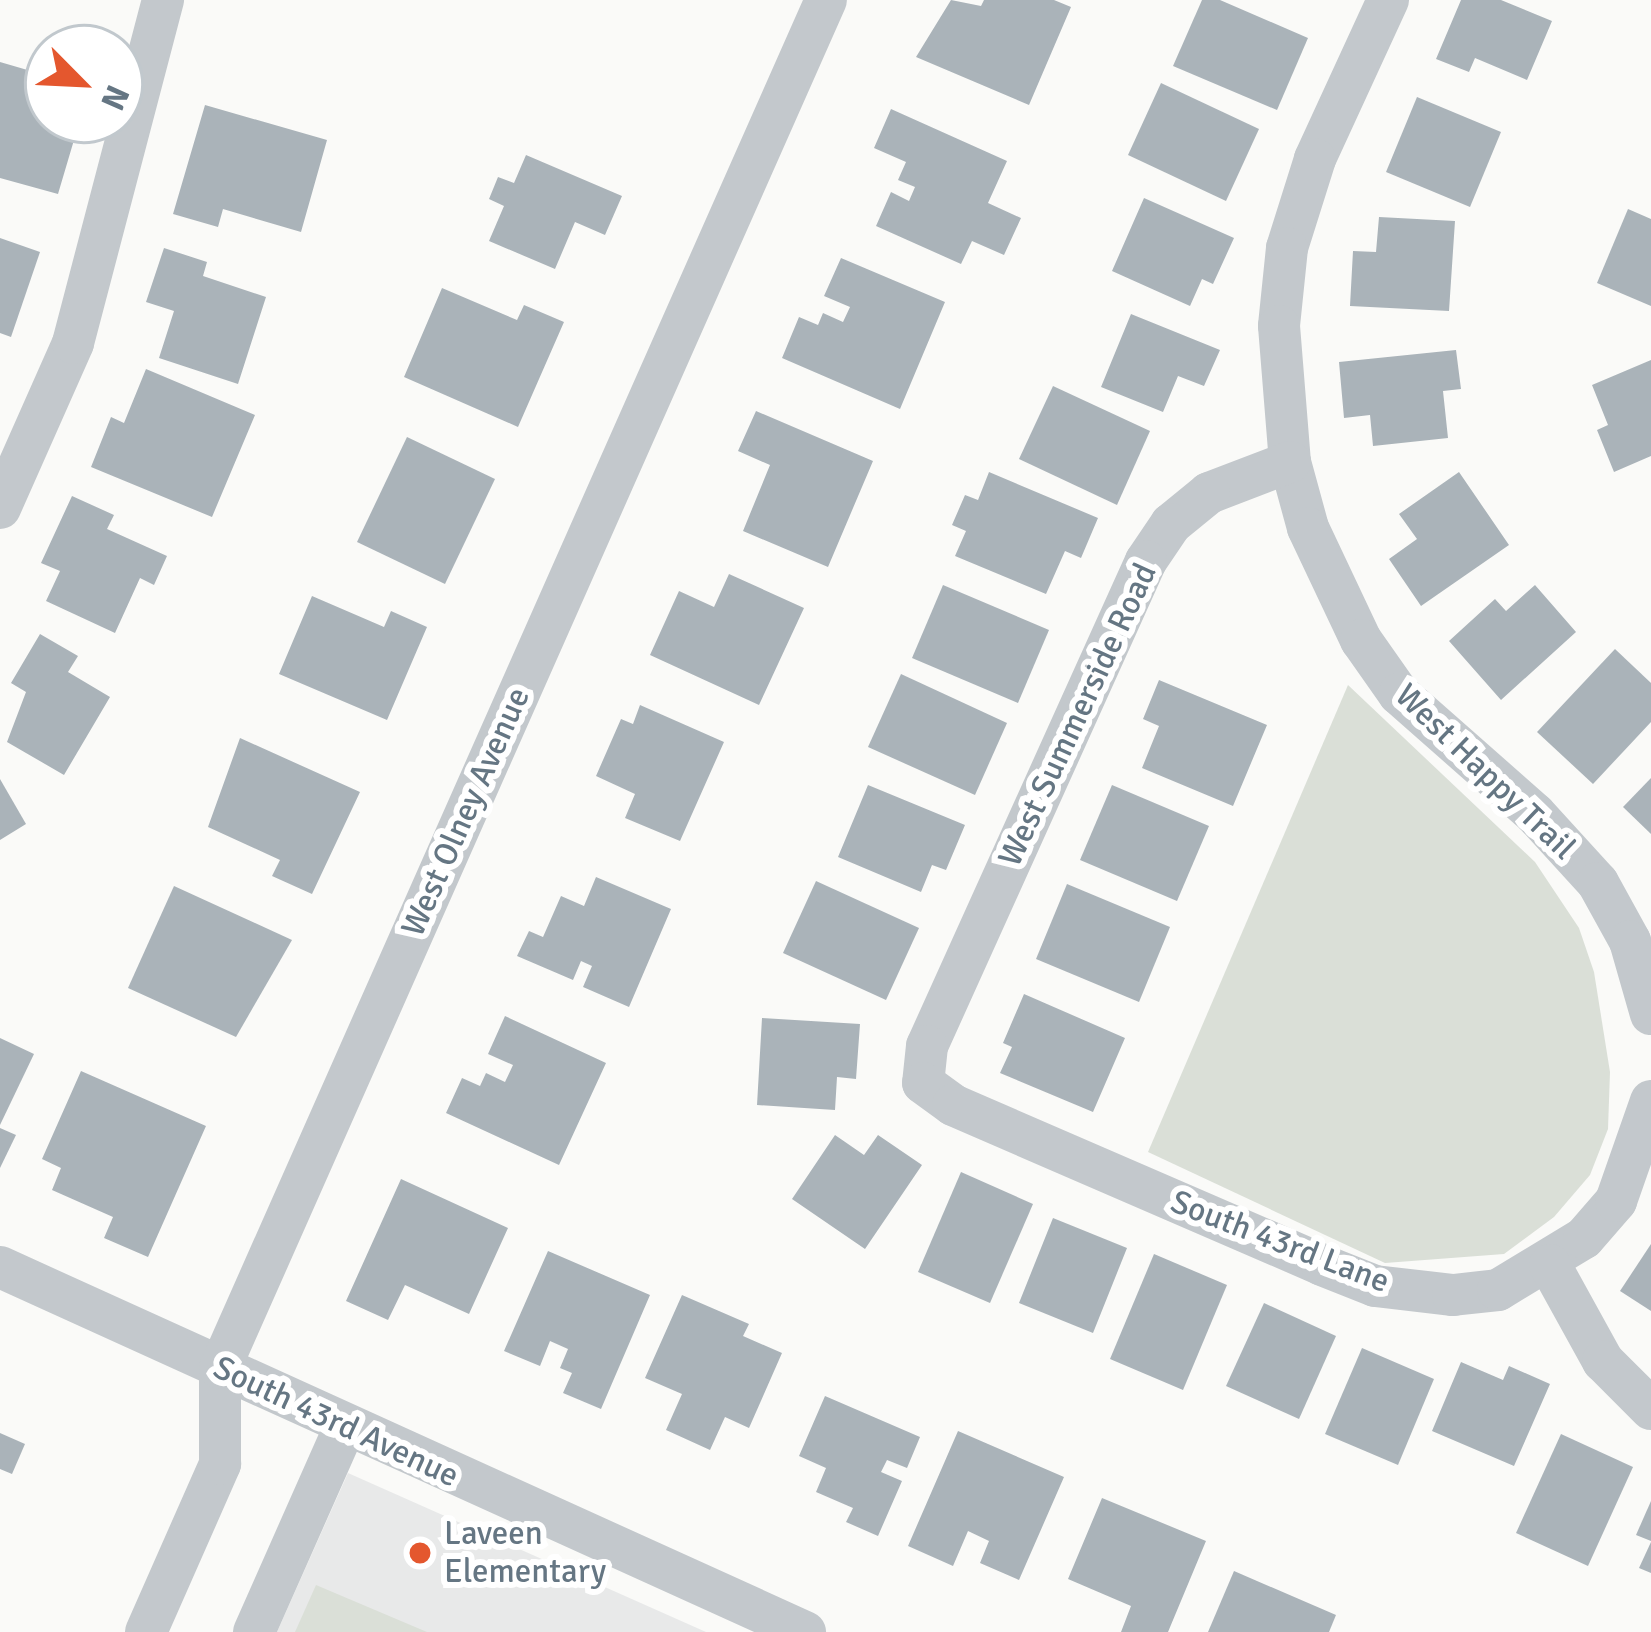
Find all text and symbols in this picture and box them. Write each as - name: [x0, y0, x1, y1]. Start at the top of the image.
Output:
- north arrow: [24, 24, 144, 144]
- text: N: [91, 79, 138, 116]
- street label: West Summerside Road: [990, 557, 1166, 873]
- street label: West Happy Trail: [1387, 676, 1583, 868]
- street label: West Olney Avenue: [393, 682, 539, 942]
- street label: South 43rd Lane: [1165, 1182, 1395, 1302]
- street label: South 43rd Avenue: [207, 1348, 465, 1496]
- place label: Laveen Elementary: [444, 1514, 606, 1592]
- marker: Laveen Elementary: [407, 1540, 433, 1566]

